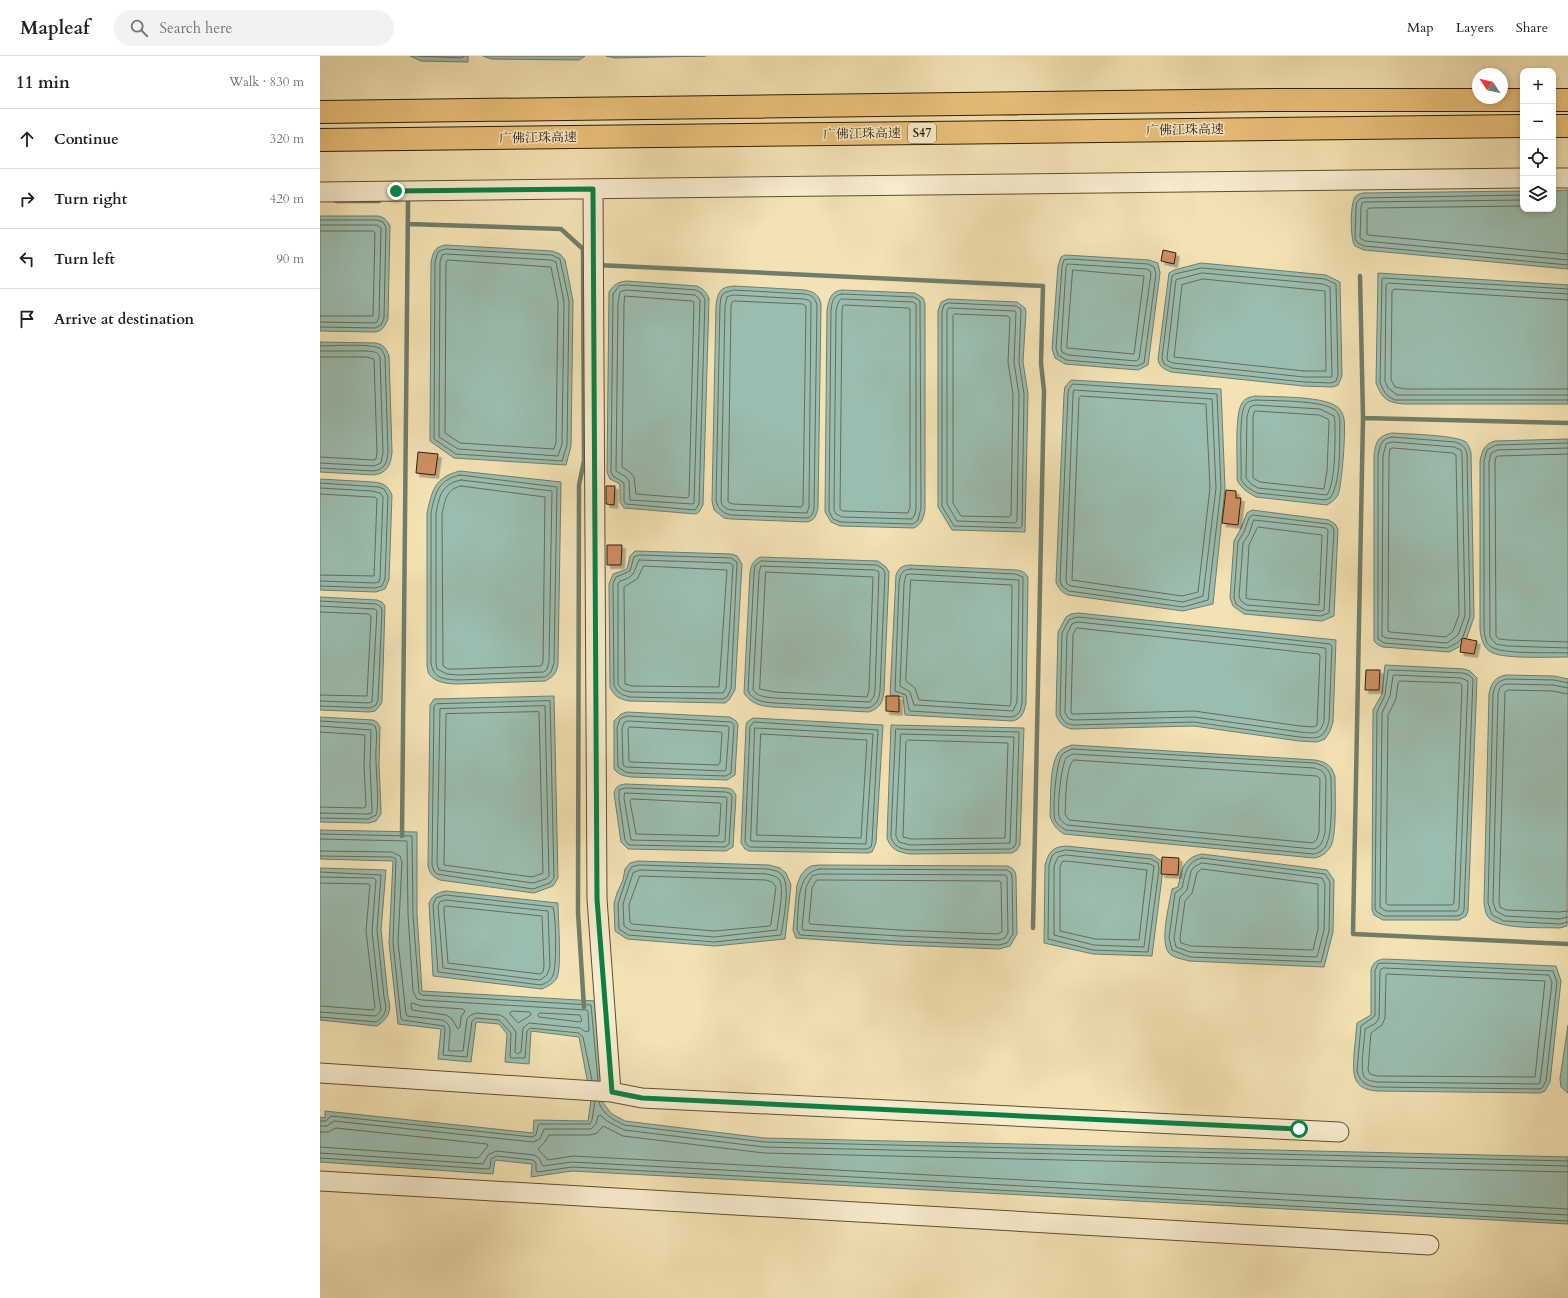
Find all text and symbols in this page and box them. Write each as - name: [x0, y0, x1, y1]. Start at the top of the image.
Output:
- search box: [114, 10, 394, 46]
- text: Mapleaf: [20, 15, 90, 41]
- icon: search: [128, 17, 150, 39]
- text: Search here: [160, 18, 232, 38]
- text: Map: [1407, 18, 1434, 37]
- text: Layers: [1456, 18, 1494, 37]
- text: Share: [1516, 18, 1548, 37]
- north arrow: [1472, 68, 1508, 104]
- map controls: [1520, 68, 1556, 212]
- button: +: [1520, 68, 1556, 104]
- text: 11 min: [16, 71, 70, 94]
- text: Walk · 830 m: [229, 73, 304, 91]
- button: −: [1520, 104, 1556, 140]
- street label: 广佛江珠高速: [1146, 120, 1224, 140]
- road number: S47: [908, 123, 936, 143]
- street label: 广佛江珠高速: [823, 124, 901, 144]
- icon: ahead: [16, 128, 38, 150]
- street label: 广佛江珠高速: [499, 128, 577, 148]
- text: Continue: [54, 129, 119, 149]
- text: 320 m: [270, 130, 304, 148]
- button: locate: [1520, 140, 1556, 176]
- button: layers: [1520, 176, 1556, 212]
- route end: [387, 182, 405, 200]
- icon: right: [16, 188, 38, 210]
- text: Turn right: [54, 189, 127, 209]
- text: 420 m: [270, 190, 304, 208]
- icon: left: [16, 248, 38, 270]
- text: Turn left: [54, 249, 115, 269]
- text: 90 m: [276, 250, 304, 268]
- icon: arrive: [16, 308, 38, 330]
- text: Arrive at destination: [54, 309, 194, 329]
- route start: [1290, 1120, 1308, 1138]

